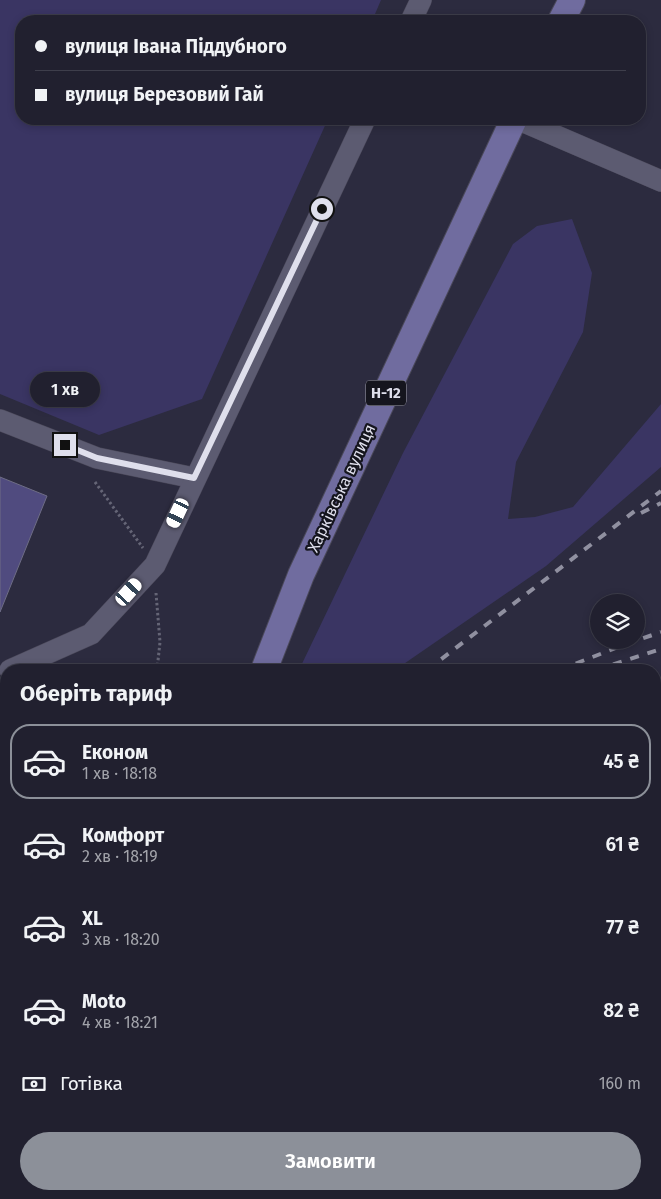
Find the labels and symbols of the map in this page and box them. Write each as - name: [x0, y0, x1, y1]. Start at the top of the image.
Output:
- route start: [311, 198, 333, 220]
- callout: 1 хв: [30, 372, 100, 408]
- road number: Н-12: [366, 380, 406, 406]
- street label: Харківська вулиця: [303, 421, 379, 555]
- route end: [54, 434, 76, 456]
- car: [164, 496, 191, 530]
- car: [113, 576, 144, 608]

